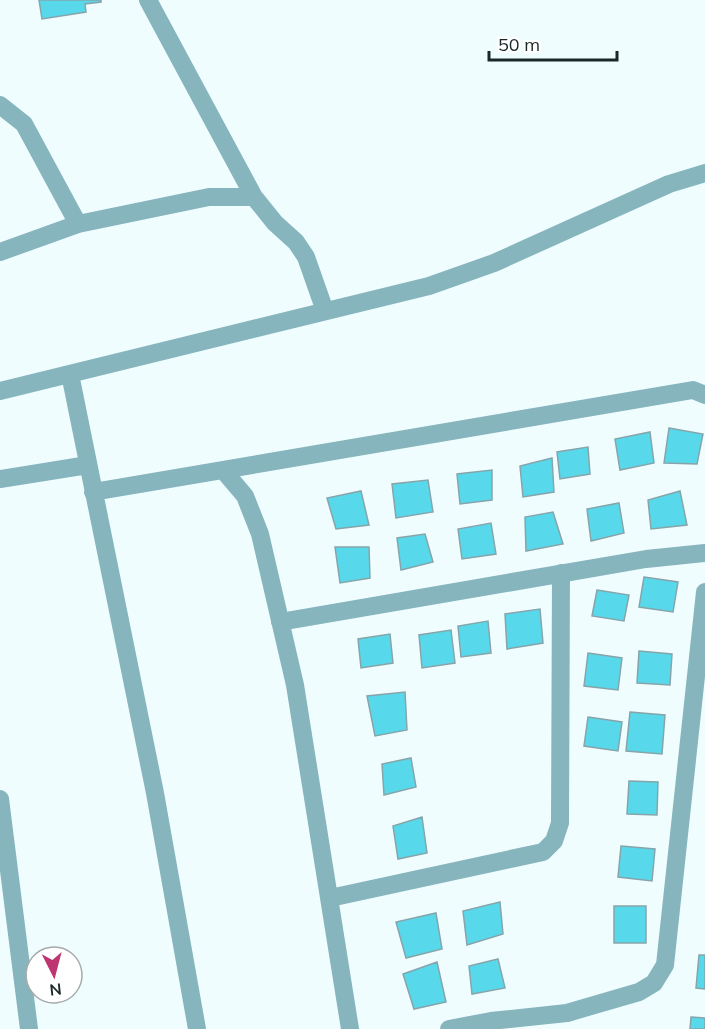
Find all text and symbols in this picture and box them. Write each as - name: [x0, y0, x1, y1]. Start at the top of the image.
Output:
- scale bar: [489, 24, 616, 62]
- text: 50 m: [498, 33, 540, 56]
- north arrow: [24, 945, 84, 1005]
- text: N: [49, 979, 63, 1000]

